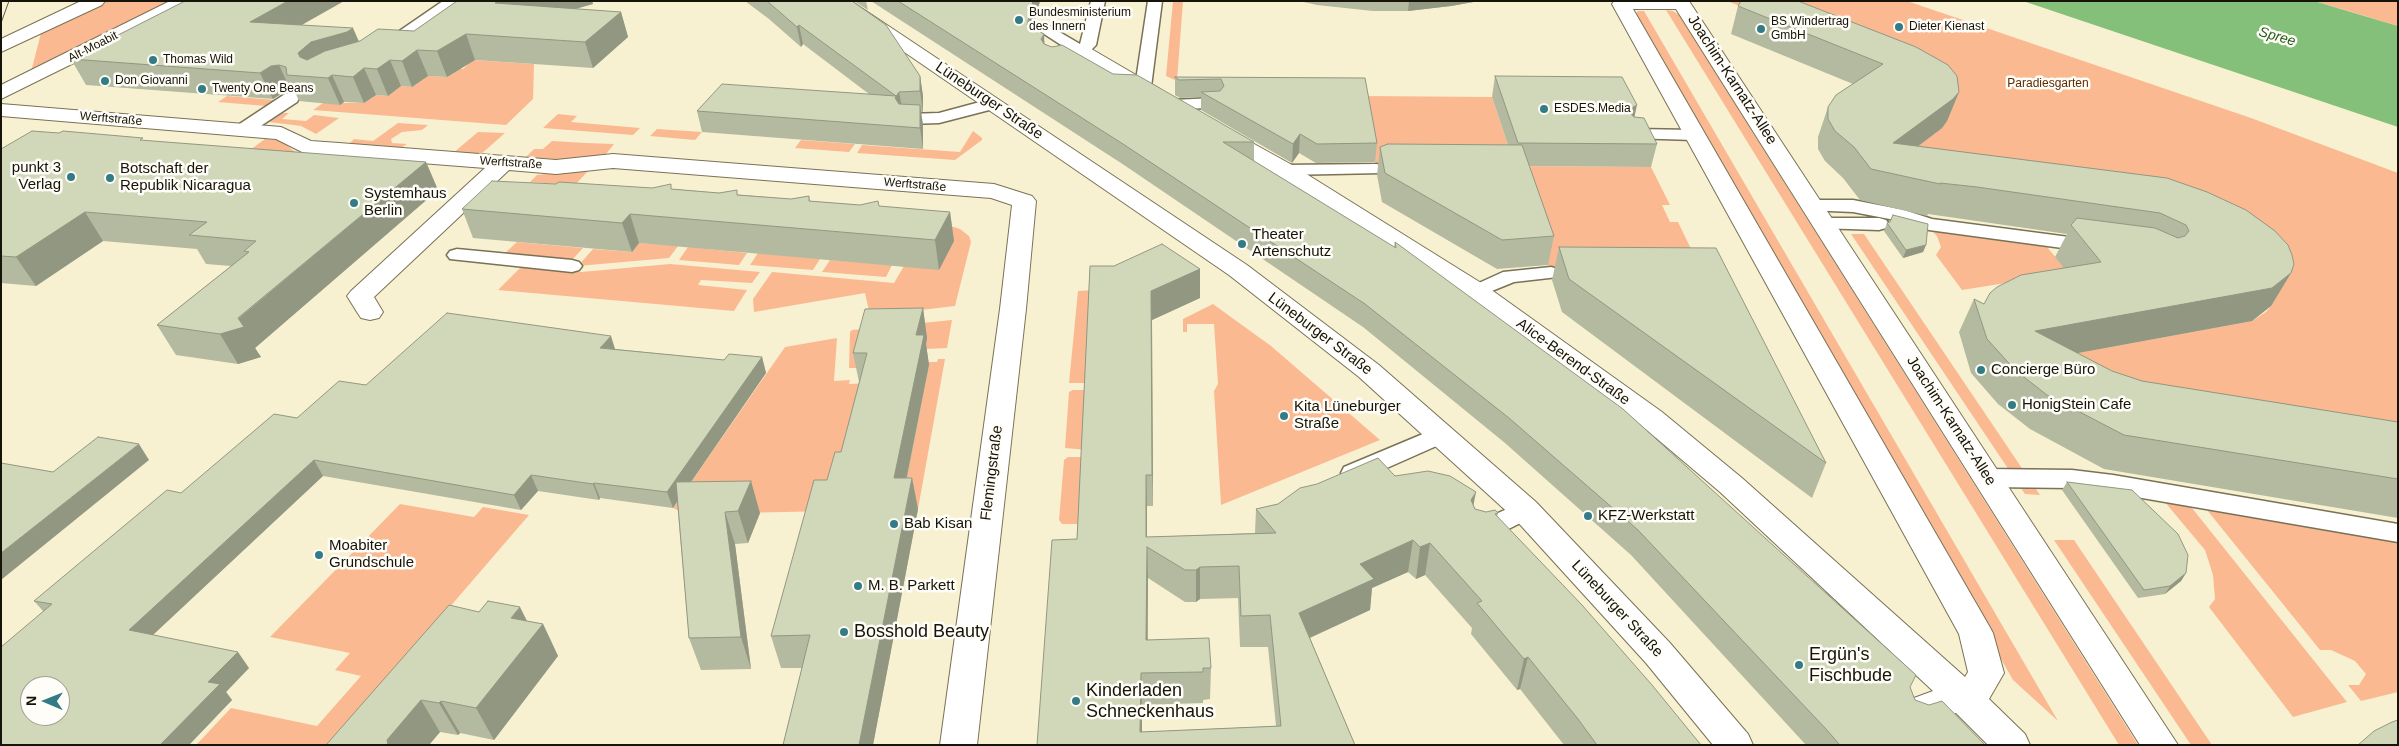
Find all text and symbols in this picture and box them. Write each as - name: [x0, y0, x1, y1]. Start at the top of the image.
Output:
- place label: Bundesministerium des Innern: [1029, 6, 1131, 34]
- street label: Joachim-Karnatz-Allee: [1683, 12, 1781, 148]
- marker: Bundesministerium des Innern: [1013, 14, 1025, 26]
- place label: BS Windertrag GmbH: [1771, 15, 1849, 43]
- place label: Dieter Kienast: [1909, 20, 1984, 34]
- marker: Dieter Kienast: [1893, 21, 1905, 33]
- marker: BS Windertrag GmbH: [1755, 23, 1767, 35]
- water label: Spree: [2257, 24, 2297, 50]
- street label: Alt-Moabit: [66, 28, 120, 66]
- place label: Thomas Wild: [163, 53, 233, 67]
- marker: Thomas Wild: [147, 54, 159, 66]
- street label: Lüneburger Straße: [932, 58, 1046, 144]
- place label: Don Giovanni: [115, 74, 188, 88]
- marker: Don Giovanni: [99, 75, 111, 87]
- park label: Paradiesgarten: [2007, 77, 2089, 91]
- place label: Twenty One Beans: [212, 82, 313, 96]
- marker: Twenty One Beans: [196, 83, 208, 95]
- place label: ESDES.Media: [1554, 102, 1631, 116]
- marker: ESDES.Media: [1538, 103, 1550, 115]
- street label: Werftstraße: [79, 109, 143, 129]
- street label: Werftstraße: [479, 154, 543, 172]
- place label: punkt 3 Verlag: [12, 159, 61, 194]
- place label: Botschaft der Republik Nicaragua: [120, 160, 251, 195]
- marker: punkt 3 Verlag: [65, 171, 77, 183]
- marker: Botschaft der Republik Nicaragua: [104, 172, 116, 184]
- street label: Werftstraße: [883, 175, 947, 195]
- place label: Systemhaus Berlin: [364, 185, 447, 220]
- marker: Systemhaus Berlin: [348, 197, 360, 209]
- place label: Theater Artenschutz: [1252, 226, 1331, 261]
- marker: Theater Artenschutz: [1236, 238, 1248, 250]
- street label: Lüneburger Straße: [1264, 289, 1376, 379]
- street label: Alice-Berend-Straße: [1513, 315, 1633, 409]
- street label: Joachim-Karnatz-Allee: [1902, 353, 2000, 489]
- place label: Concierge Büro: [1991, 361, 2095, 379]
- marker: Concierge Büro: [1975, 364, 1987, 376]
- place label: HonigStein Cafe: [2022, 396, 2131, 414]
- place label: Kita Lüneburger Straße: [1294, 398, 1401, 433]
- marker: HonigStein Cafe: [2006, 399, 2018, 411]
- marker: Kita Lüneburger Straße: [1278, 410, 1290, 422]
- street label: Flemingstraße: [977, 424, 1007, 522]
- place label: KFZ-Werkstatt: [1598, 507, 1694, 525]
- marker: KFZ-Werkstatt: [1582, 510, 1594, 522]
- place label: Bab Kisan: [904, 515, 972, 533]
- marker: Bab Kisan: [888, 518, 900, 530]
- place label: Moabiter Grundschule: [329, 537, 414, 572]
- marker: Moabiter Grundschule: [313, 549, 325, 561]
- street label: Lüneburger Straße: [1567, 557, 1667, 661]
- place label: M. B. Parkett: [868, 577, 955, 595]
- marker: M. B. Parkett: [852, 580, 864, 592]
- place label: Bosshold Beauty: [854, 621, 989, 643]
- marker: Bosshold Beauty: [838, 626, 850, 638]
- place label: Ergün's Fischbude: [1809, 644, 1892, 686]
- marker: Ergün's Fischbude: [1793, 659, 1805, 671]
- north arrow: [20, 676, 70, 726]
- place label: Kinderladen Schneckenhaus: [1086, 680, 1214, 722]
- marker: Kinderladen Schneckenhaus: [1070, 695, 1082, 707]
- text: N: [23, 696, 39, 706]

